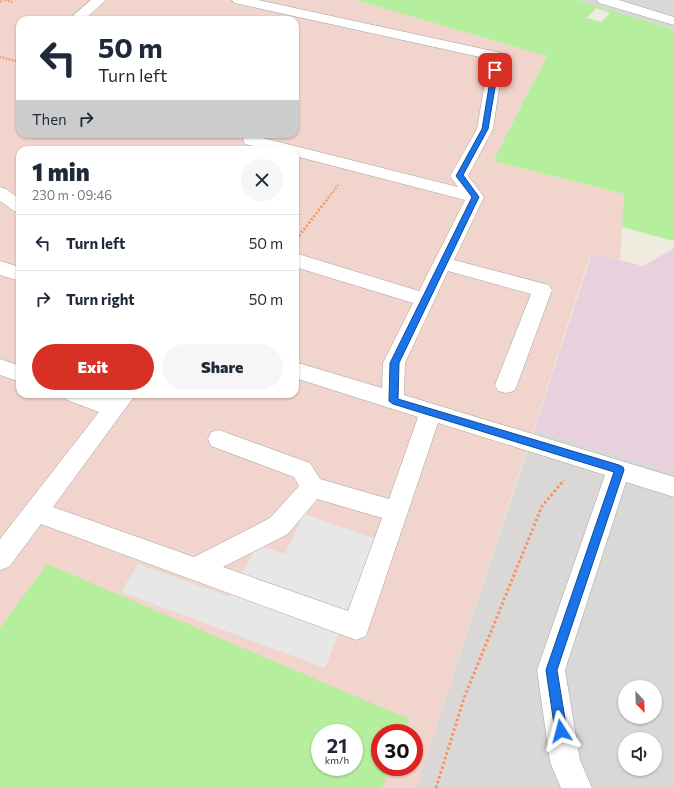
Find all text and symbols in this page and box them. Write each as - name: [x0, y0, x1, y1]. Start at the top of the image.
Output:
- text: 50 m: [98, 30, 163, 64]
- icon: left: [32, 32, 84, 84]
- pin: [478, 53, 512, 87]
- icon: arrive: [484, 59, 506, 81]
- text: Turn left: [98, 64, 167, 86]
- icon: right: [75, 108, 97, 130]
- text: Then: [32, 110, 67, 128]
- text: 1 min: [32, 157, 90, 186]
- button: close: [241, 159, 283, 201]
- text: 230 m · 09:46: [32, 187, 112, 203]
- icon: left: [32, 232, 54, 254]
- text: Turn left: [66, 234, 125, 252]
- text: 50 m: [249, 234, 283, 252]
- icon: right: [32, 288, 54, 310]
- text: Turn right: [66, 290, 135, 308]
- text: 50 m: [249, 290, 283, 308]
- button: Exit: [32, 344, 154, 390]
- button: Share: [162, 344, 283, 390]
- north arrow: [618, 680, 662, 724]
- map controls: [618, 680, 662, 776]
- position arrow: [540, 710, 582, 752]
- speed limit sign: 30: [371, 724, 423, 776]
- button: sound: [618, 732, 662, 776]
- text: 21: [327, 733, 347, 757]
- text: km/h: [325, 754, 349, 766]

